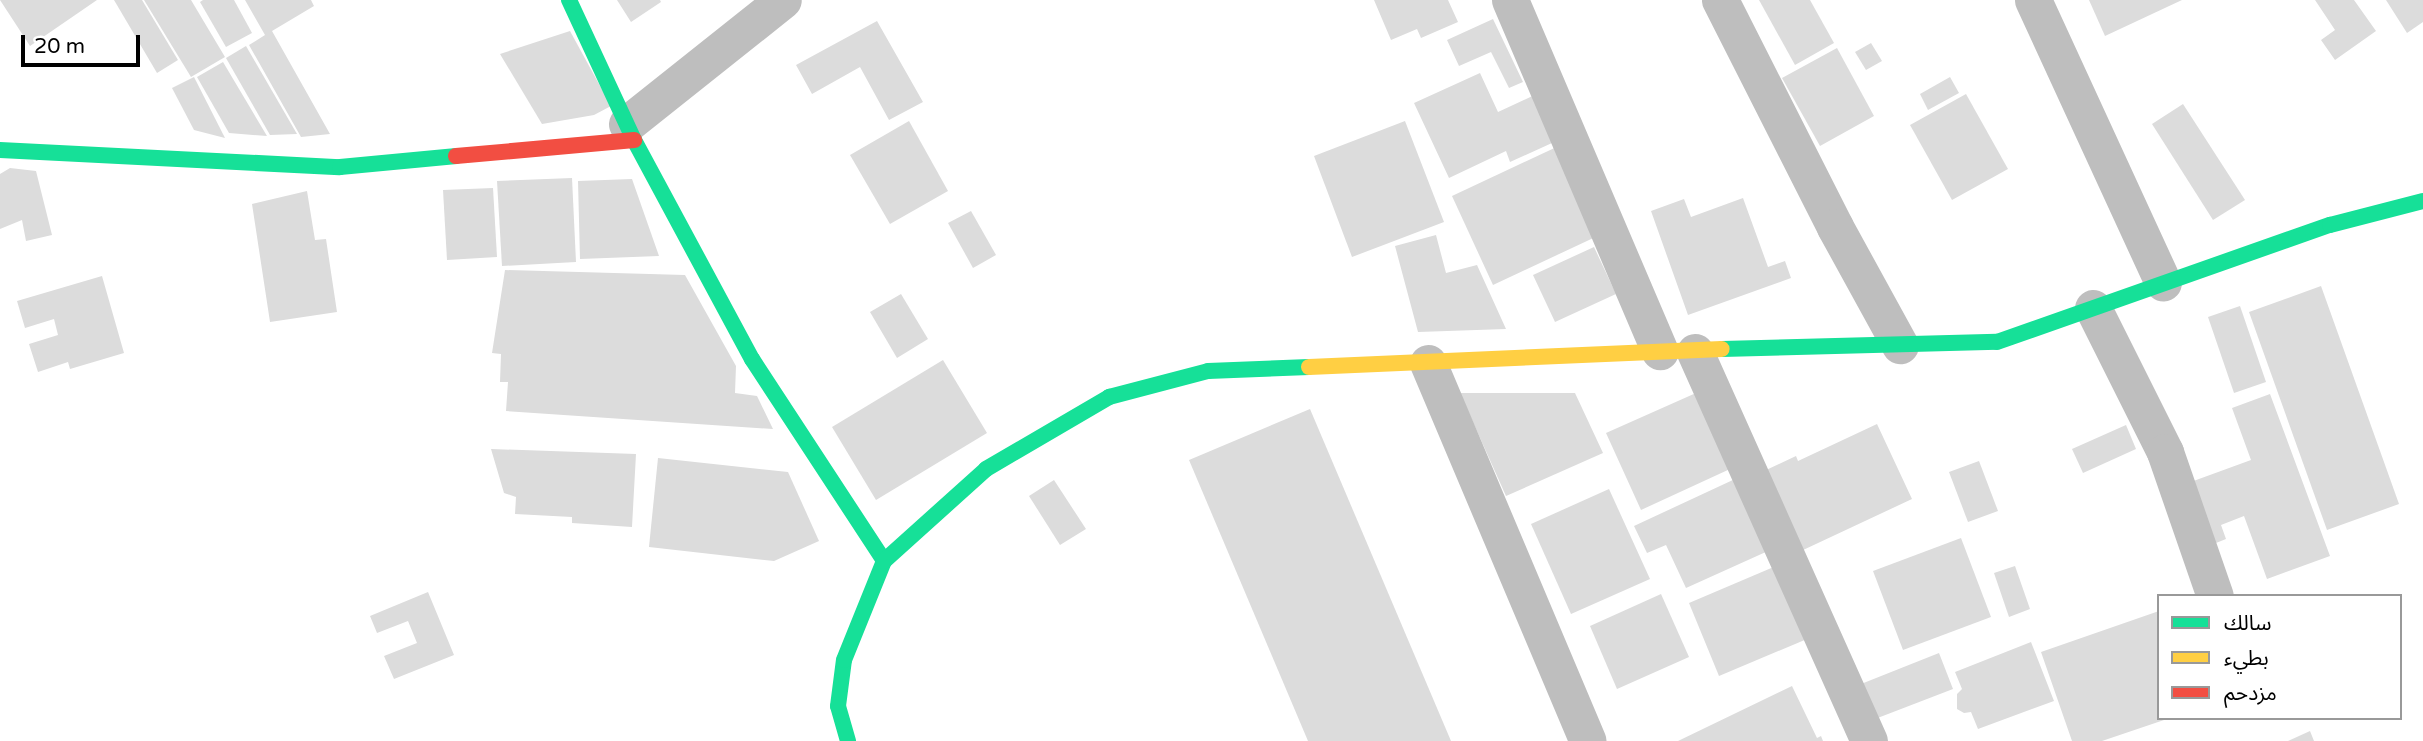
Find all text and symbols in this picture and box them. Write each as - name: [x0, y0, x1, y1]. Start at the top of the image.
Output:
- scale bar: [24, 21, 144, 65]
- text: 20 m: [34, 34, 85, 59]
- legend: [2157, 594, 2402, 720]
- text: سالك: [2224, 611, 2271, 636]
- text: بطيء: [2224, 646, 2269, 671]
- text: مزدحم: [2224, 681, 2277, 706]

